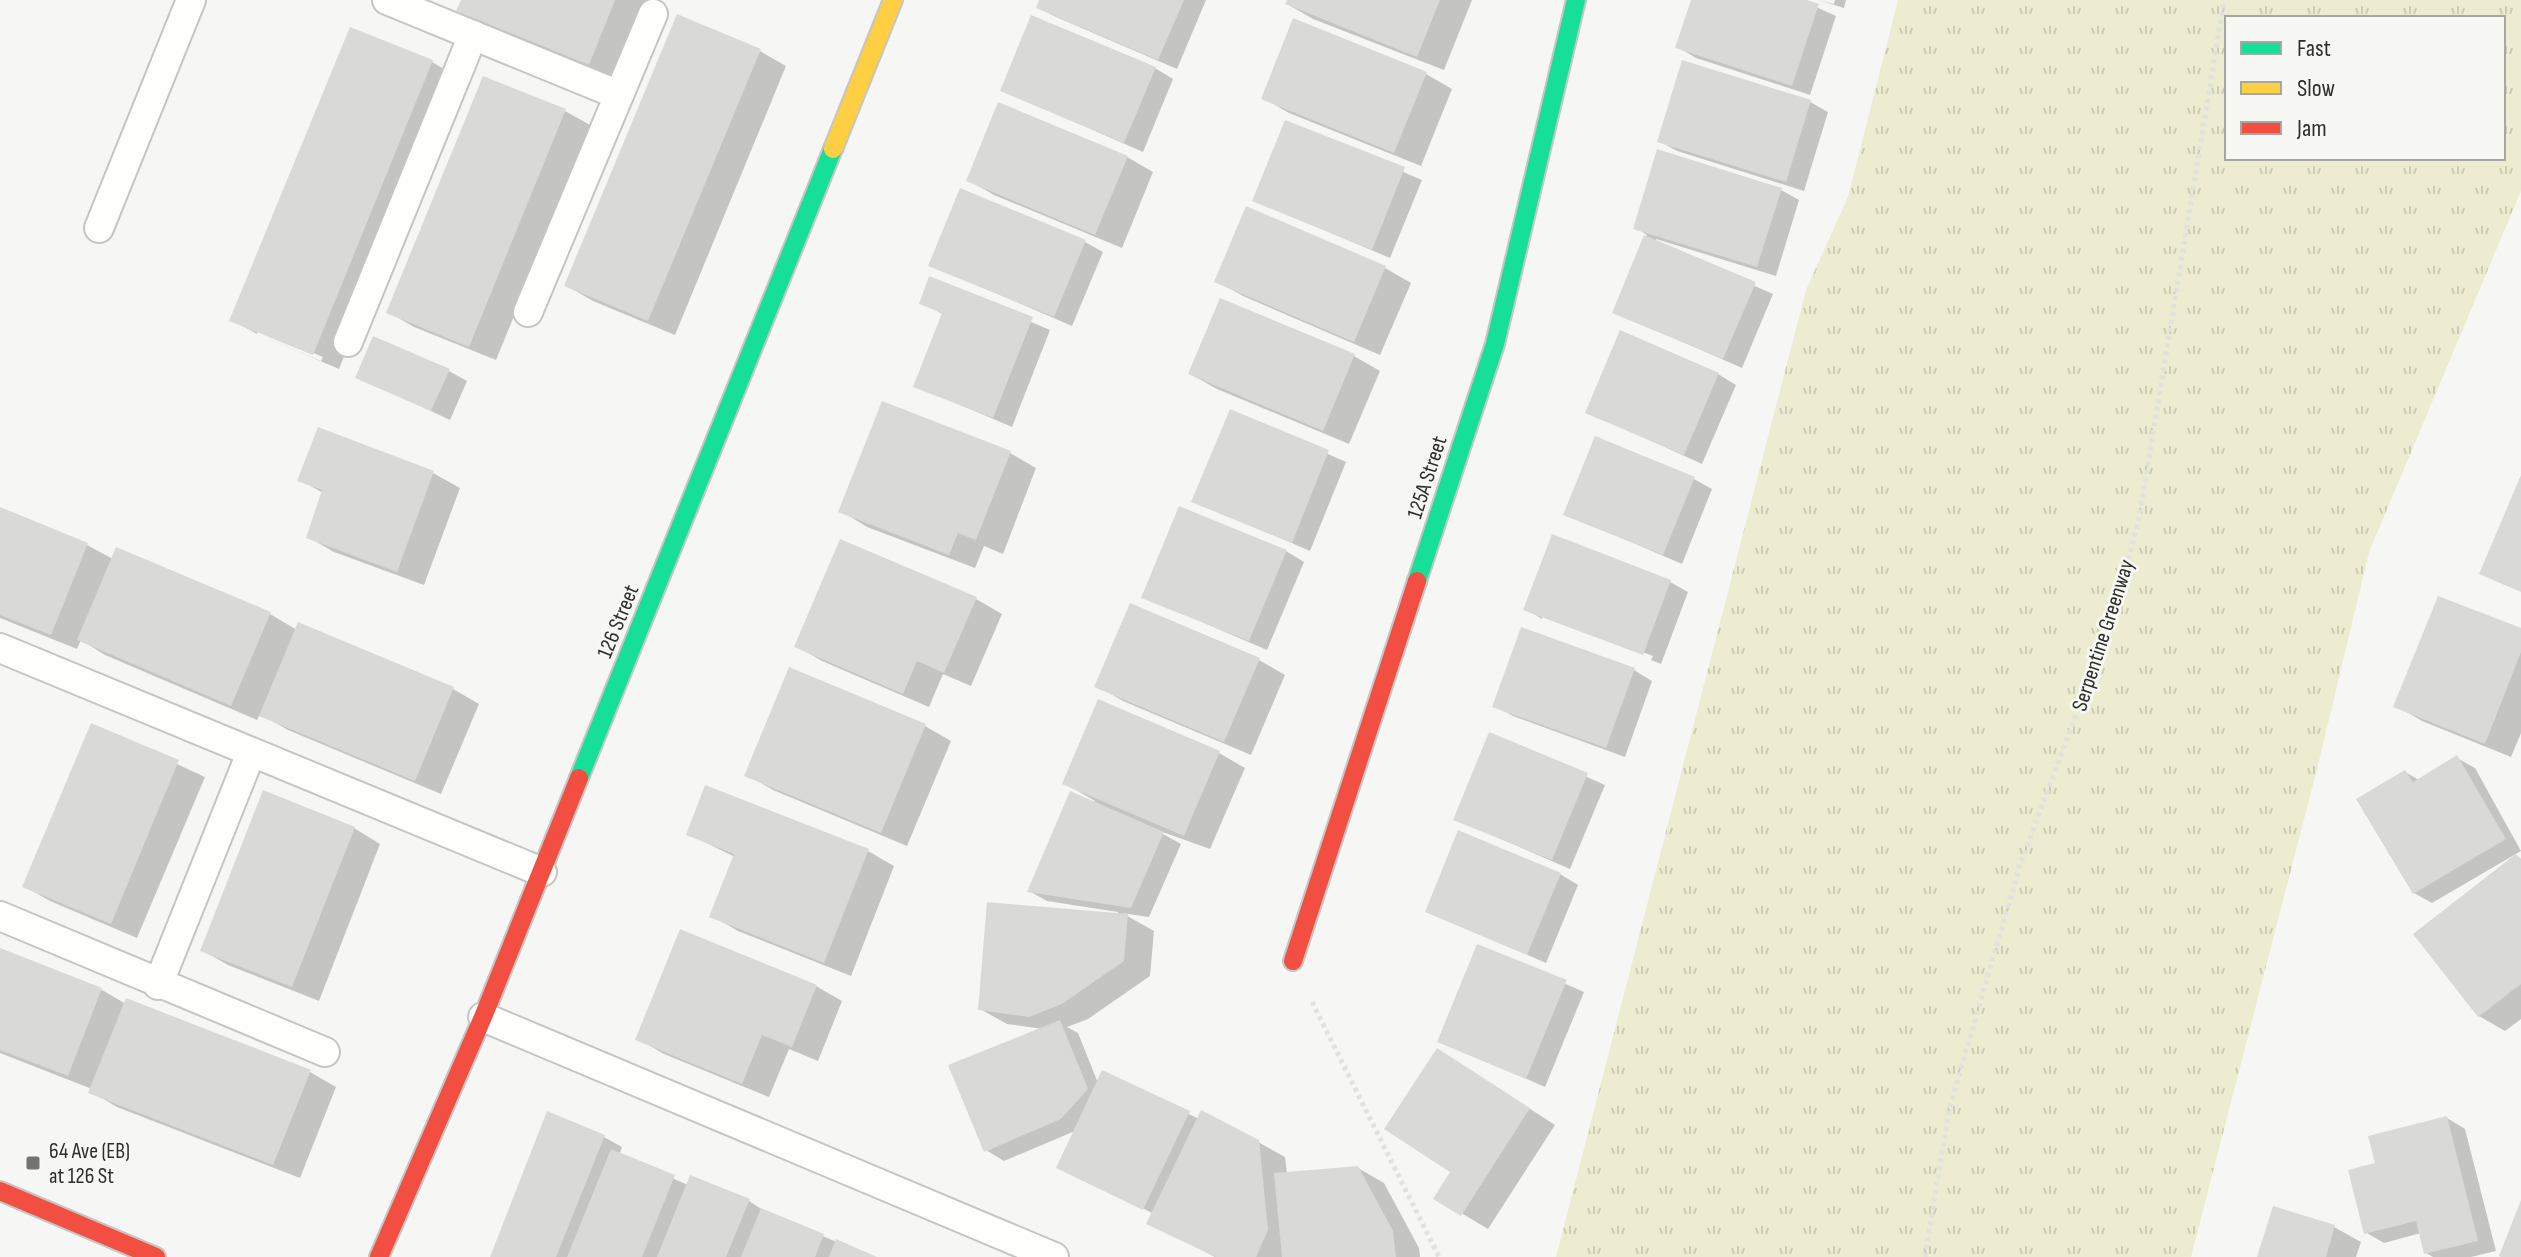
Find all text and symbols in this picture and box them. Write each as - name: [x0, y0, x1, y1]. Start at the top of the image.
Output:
- legend: [2225, 16, 2505, 160]
- text: Fast: [2297, 34, 2331, 63]
- text: Slow: [2297, 74, 2335, 103]
- text: Jam: [2296, 114, 2327, 143]
- street label: 125A Street: [1401, 433, 1454, 522]
- street label: Serpentine Greenway: [2066, 556, 2141, 715]
- street label: 126 Street: [592, 581, 645, 662]
- place label: 64 Ave (EB) at 126 St: [49, 1138, 130, 1190]
- marker: 64 Ave (EB) at 126 St: [24, 1154, 42, 1172]

